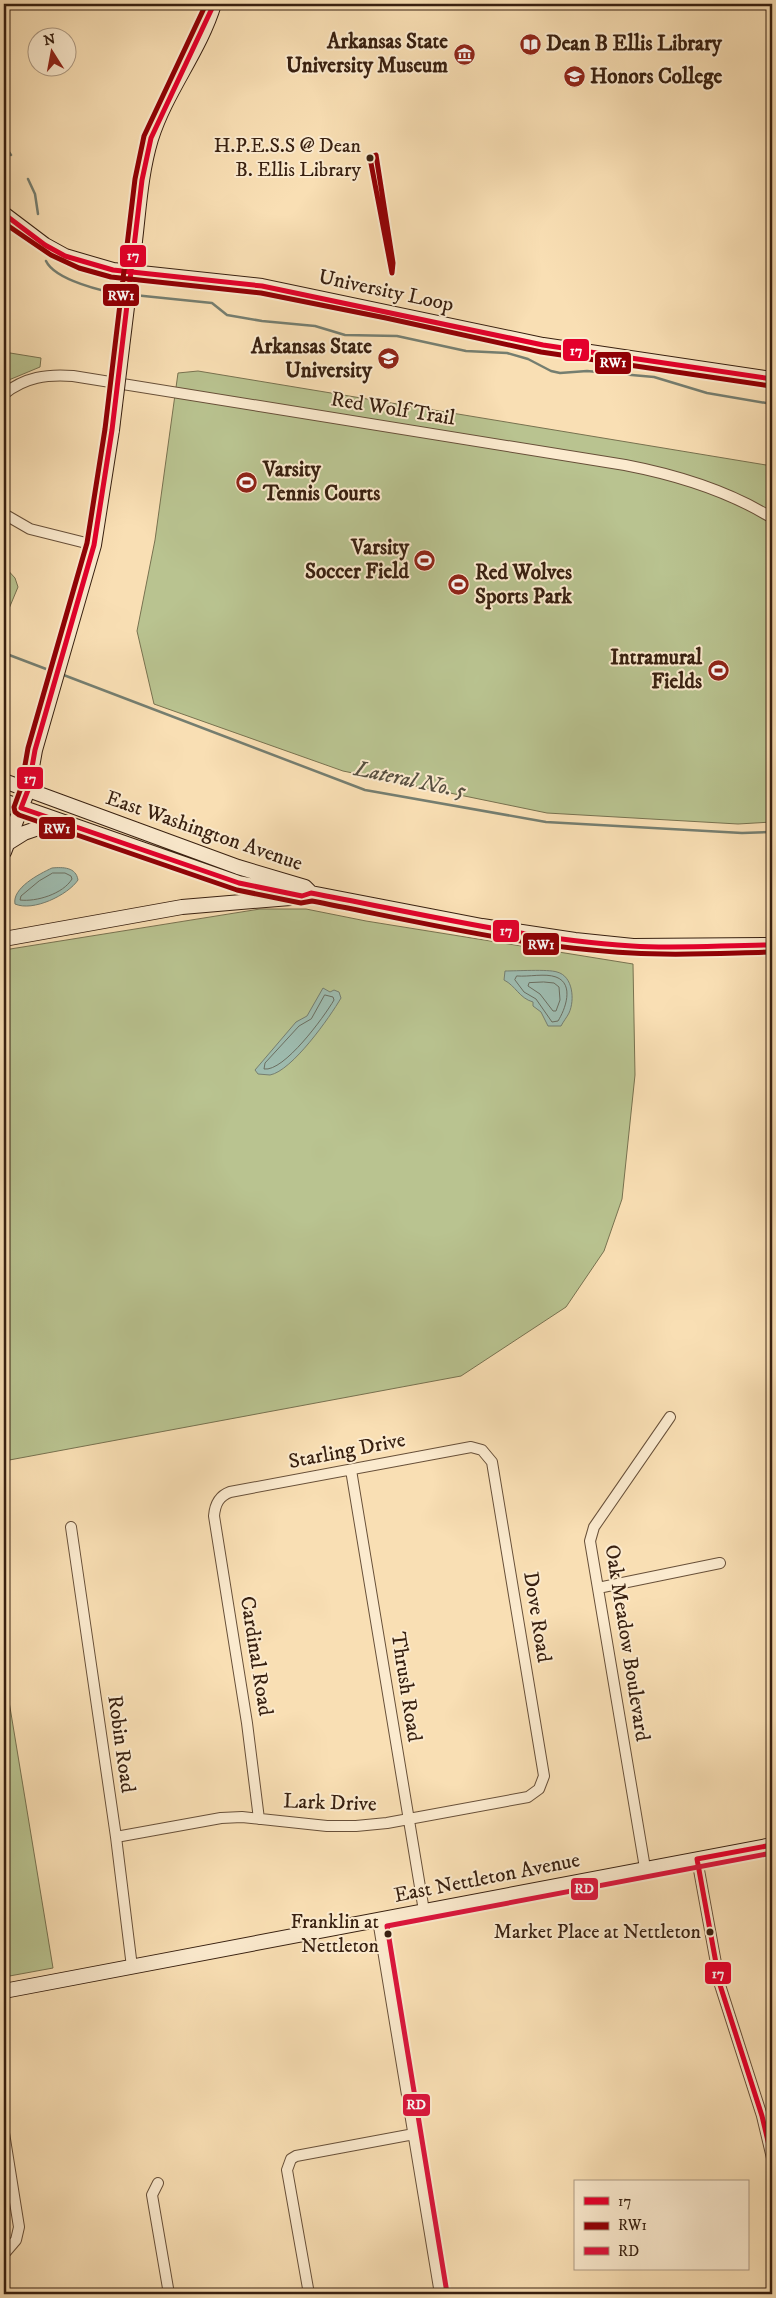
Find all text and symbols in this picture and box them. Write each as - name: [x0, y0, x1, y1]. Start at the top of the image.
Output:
- north arrow: [28, 28, 78, 78]
- place label: Arkansas State University Museum: [286, 29, 448, 79]
- text: N: [42, 30, 58, 50]
- place label: Dean B Ellis Library: [546, 31, 723, 57]
- library icon: Dean B Ellis Library: [518, 32, 542, 56]
- museum icon: Arkansas State University Museum: [452, 42, 476, 66]
- place label: Honors College: [590, 64, 722, 90]
- school or university icon: Honors College: [562, 65, 586, 89]
- place label: H.P.E.S.S @ Dean B. Ellis Library: [214, 134, 362, 183]
- marker: H.P.E.S.S @ Dean B. Ellis Library: [365, 153, 375, 163]
- line badge: 17: [119, 244, 147, 268]
- text: 17: [127, 247, 139, 265]
- street label: University Loop: [316, 264, 456, 318]
- line badge: RW1: [102, 283, 140, 307]
- text: RW1: [107, 287, 135, 305]
- place label: Arkansas State University: [250, 334, 373, 384]
- line badge: 17: [562, 338, 590, 362]
- text: 17: [570, 342, 582, 360]
- school or university icon: Arkansas State University: [376, 347, 400, 371]
- line badge: RW1: [594, 351, 632, 375]
- text: RW1: [599, 354, 627, 372]
- street label: Red Wolf Trail: [329, 386, 458, 432]
- place label: Varsity Tennis Courts: [262, 457, 380, 507]
- sports icon: Varsity Tennis Courts: [235, 470, 259, 494]
- place label: Varsity Soccer Field: [305, 535, 410, 585]
- sports icon: Varsity Soccer Field: [413, 548, 437, 572]
- place label: Red Wolves Sports Park: [475, 560, 573, 610]
- sports icon: Red Wolves Sports Park: [447, 573, 471, 597]
- place label: Intramural Fields: [610, 645, 703, 695]
- sports icon: Intramural Fields: [706, 658, 730, 682]
- water label: Lateral No. 5: [350, 755, 468, 805]
- line badge: 17: [16, 766, 44, 790]
- text: 17: [24, 770, 36, 788]
- street label: East Washington Avenue: [102, 785, 306, 877]
- line badge: RW1: [38, 816, 76, 840]
- text: RW1: [43, 820, 71, 838]
- line badge: 17: [492, 919, 520, 943]
- text: 17: [500, 922, 512, 940]
- line badge: RW1: [522, 932, 560, 956]
- text: RW1: [527, 936, 555, 954]
- street label: Starling Drive: [286, 1427, 408, 1475]
- street label: Oak Meadow Boulevard: [599, 1543, 655, 1744]
- street label: Dove Road: [517, 1570, 557, 1665]
- street label: Cardinal Road: [234, 1594, 278, 1718]
- street label: Thrush Road: [384, 1630, 428, 1744]
- street label: Robin Road: [101, 1694, 141, 1795]
- street label: Lark Drive: [283, 1788, 377, 1818]
- street label: East Nettleton Avenue: [392, 1847, 582, 1909]
- line badge: RD: [570, 1877, 599, 1901]
- text: RD: [574, 1880, 594, 1898]
- place label: Franklin at Nettleton: [291, 1910, 380, 1959]
- place label: Market Place at Nettleton: [494, 1920, 702, 1945]
- marker: Market Place at Nettleton: [705, 1927, 715, 1937]
- marker: Franklin at Nettleton: [383, 1929, 393, 1939]
- line badge: 17: [704, 1961, 732, 1985]
- text: 17: [712, 1965, 724, 1983]
- line badge: RD: [402, 2093, 431, 2117]
- text: RD: [406, 2096, 426, 2114]
- legend: [574, 2180, 748, 2270]
- text: 17: [618, 2192, 632, 2211]
- text: RW1: [618, 2216, 647, 2235]
- text: RD: [618, 2242, 639, 2261]

